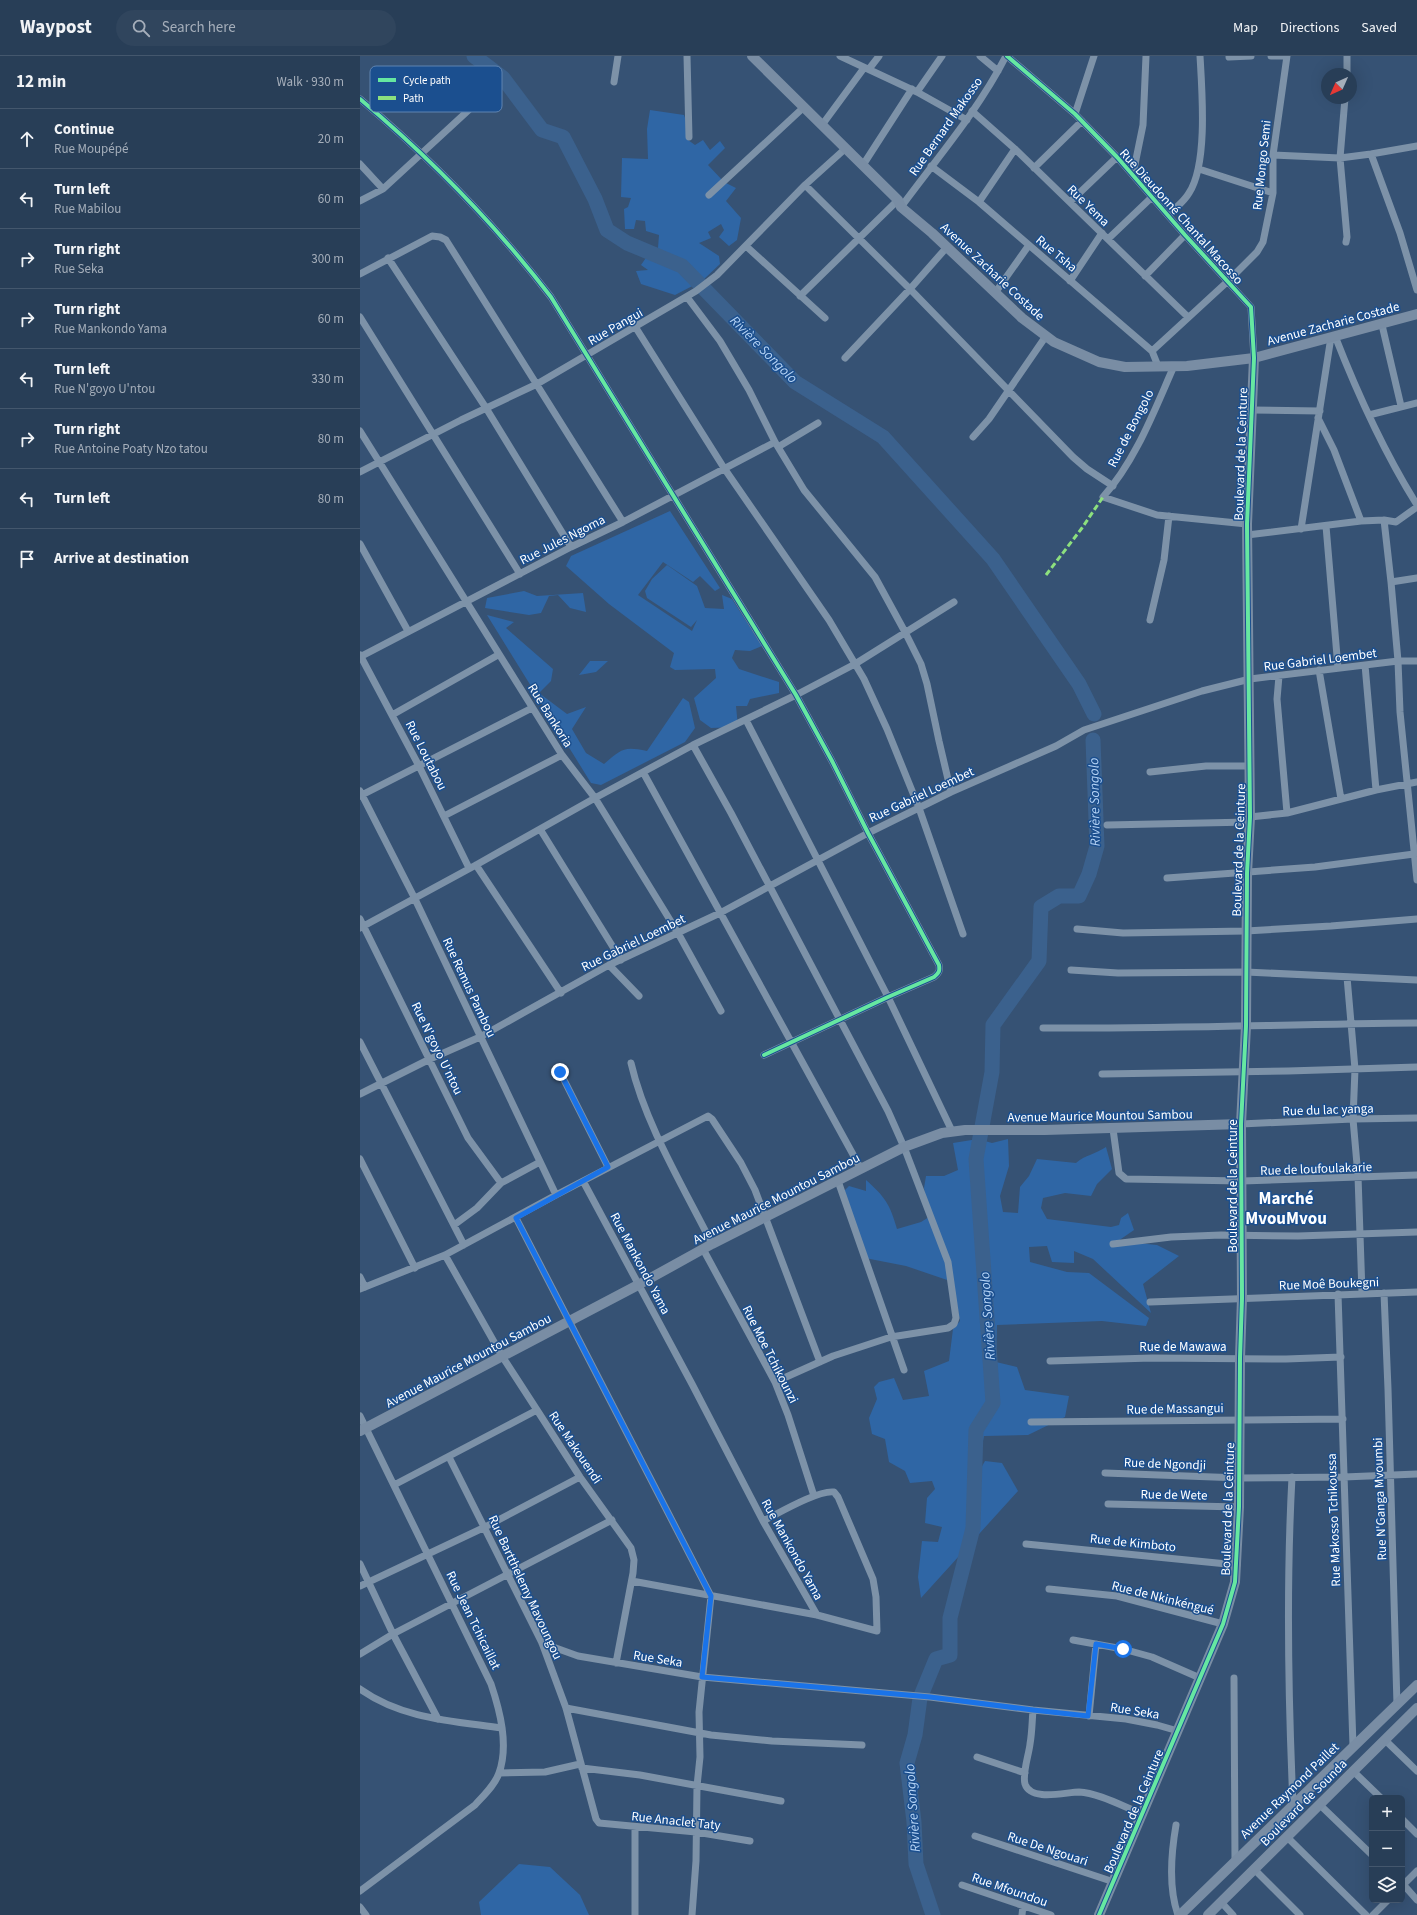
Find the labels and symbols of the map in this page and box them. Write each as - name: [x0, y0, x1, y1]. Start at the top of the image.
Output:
- legend: [370, 66, 502, 112]
- north arrow: [1321, 68, 1357, 104]
- text: Cycle path: [403, 73, 451, 88]
- street label: Rue Bernard Makosso: [905, 73, 987, 180]
- text: Path: [403, 91, 424, 106]
- street label: Rue Mongo Semi: [1248, 119, 1276, 211]
- street label: Rue Dieudonné Chantal Macosso: [1115, 145, 1247, 289]
- street label: Rue Yema: [1063, 181, 1114, 231]
- street label: Avenue Zacharie Costade: [936, 219, 1048, 325]
- street label: Rue Tsha: [1032, 231, 1081, 276]
- street label: Avenue Zacharie Costade: [1265, 298, 1401, 350]
- street label: Rue Pangui: [585, 304, 646, 350]
- water label: Rivière Songolo: [725, 311, 802, 388]
- street label: Rue de Bongolo: [1103, 386, 1158, 471]
- street label: Boulevard de la Ceinture: [1230, 387, 1252, 521]
- street label: Rue Jules Ngoma: [517, 511, 608, 569]
- street label: Rue Gabriel Loembet: [1263, 644, 1378, 676]
- street label: Rue Bankoria: [523, 680, 577, 751]
- street label: Rue Loutabou: [401, 718, 451, 793]
- water label: Rivière Songolo: [1084, 758, 1106, 846]
- street label: Rue Gabriel Loembet: [866, 762, 977, 827]
- street label: Boulevard de la Ceinture: [1228, 783, 1250, 917]
- street label: Rue Gabriel Loembet: [578, 910, 689, 976]
- street label: Rue Remus Pambou: [438, 934, 500, 1040]
- street label: Rue N'goyo U'ntou: [407, 999, 467, 1098]
- route end: [551, 1063, 569, 1081]
- street label: Rue du lac yanga: [1282, 1099, 1374, 1121]
- street label: Avenue Maurice Mountou Sambou: [1007, 1105, 1193, 1127]
- street label: Boulevard de la Ceinture: [1224, 1119, 1242, 1253]
- street label: Avenue Maurice Mountou Sambou: [690, 1149, 863, 1249]
- street label: Rue de loufoulakarie: [1260, 1158, 1372, 1180]
- district label: Marché MvouMvou: [1245, 1187, 1327, 1231]
- street label: Rue Mankondo Yama: [606, 1209, 675, 1318]
- water label: Rivière Songolo: [975, 1271, 1001, 1361]
- street label: Rue Moê Boukegni: [1279, 1273, 1379, 1295]
- street label: Rue Moe Tchikounzi: [738, 1302, 803, 1406]
- street label: Avenue Maurice Mountou Sambou: [382, 1309, 555, 1412]
- street label: Rue de Mawawa: [1139, 1338, 1227, 1356]
- street label: Rue de Massangui: [1126, 1399, 1224, 1419]
- street label: Rue Makouendi: [544, 1408, 606, 1487]
- street label: Rue N'Ganga Mvoumbi: [1369, 1437, 1391, 1561]
- street label: Boulevard de la Ceinture: [1217, 1442, 1239, 1576]
- street label: Rue Makosso Tchikoussa: [1323, 1453, 1345, 1587]
- street label: Rue de Ngondji: [1123, 1454, 1206, 1474]
- street label: Rue de Wete: [1140, 1485, 1208, 1505]
- street label: Rue Mankondo Yama: [757, 1496, 827, 1603]
- street label: Rue Bartthelemy Mavoungou: [484, 1512, 566, 1662]
- street label: Rue de Kimboto: [1089, 1530, 1177, 1556]
- street label: Rue Jean Tchicaillat: [441, 1568, 505, 1673]
- street label: Rue de Nkinkéngué: [1110, 1577, 1216, 1619]
- route start: [1114, 1640, 1132, 1658]
- street label: Rue Seka: [632, 1646, 684, 1672]
- street label: Rue Seka: [1109, 1698, 1161, 1724]
- street label: Avenue Raymond Paillet: [1236, 1738, 1344, 1843]
- street label: Boulevard de la Ceinture: [1100, 1746, 1168, 1876]
- street label: Boulevard de Sounda: [1256, 1755, 1351, 1850]
- water label: Rivière Songolo: [900, 1763, 926, 1853]
- street label: Rue Anaclet Taty: [630, 1807, 721, 1835]
- street label: Rue De Ngouari: [1005, 1827, 1090, 1870]
- street label: Rue Mfoundou: [969, 1869, 1050, 1911]

